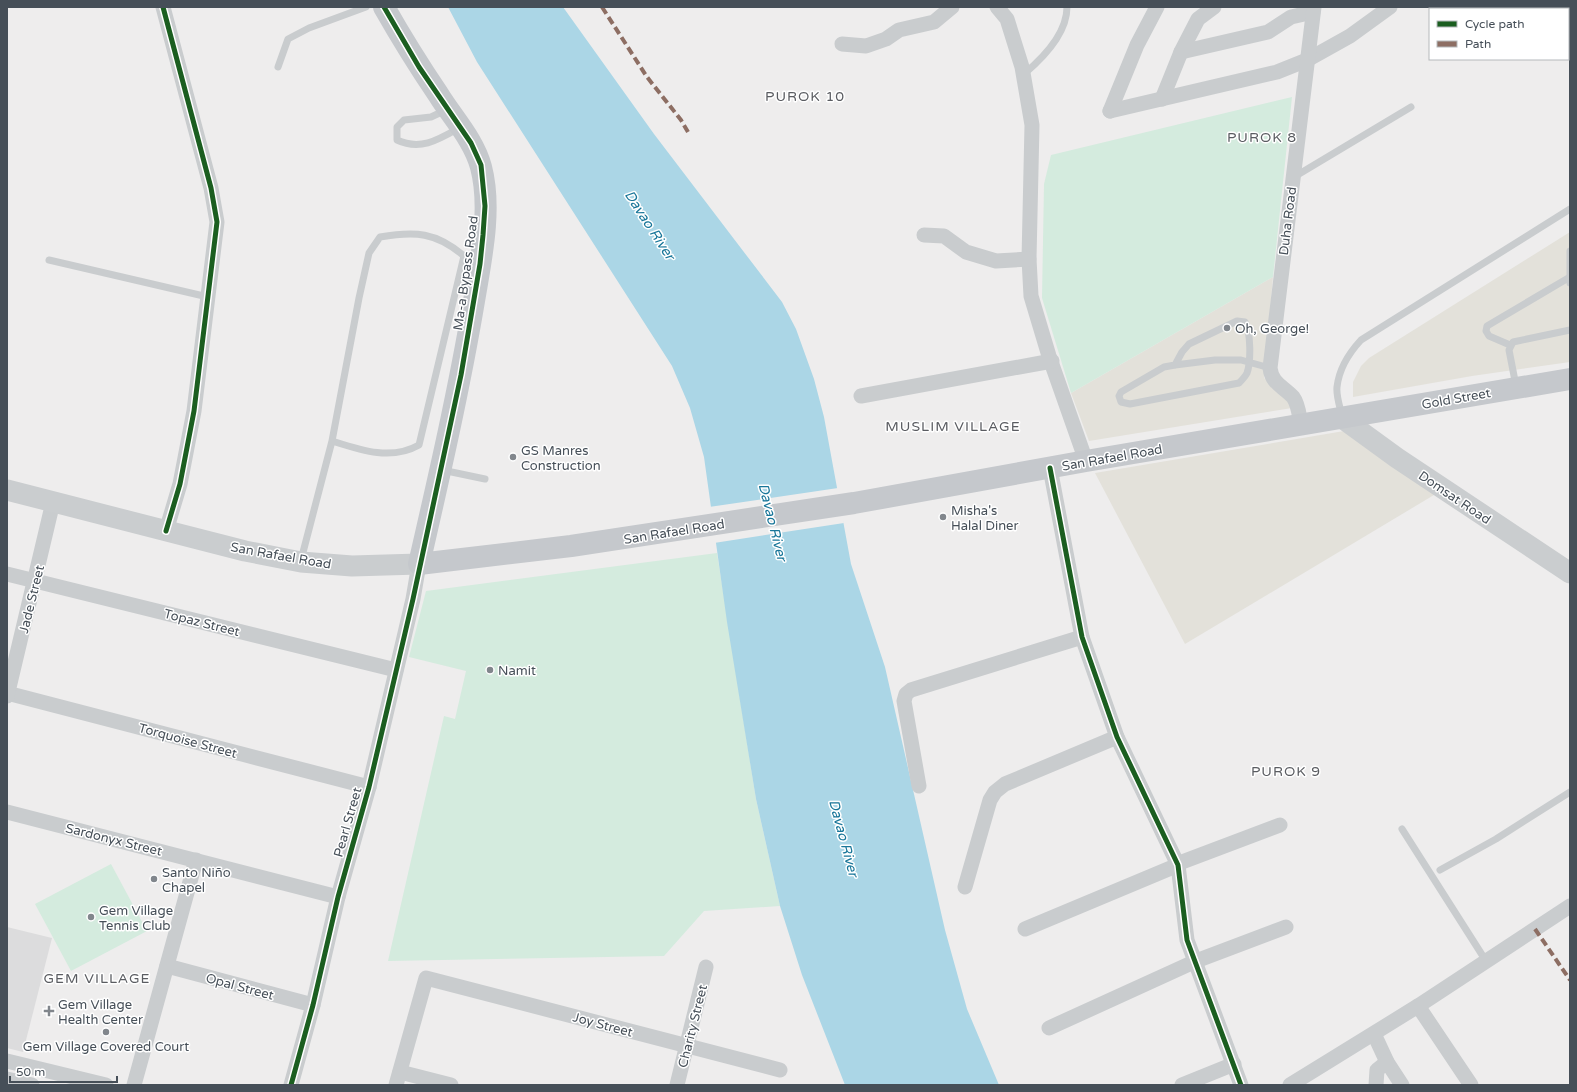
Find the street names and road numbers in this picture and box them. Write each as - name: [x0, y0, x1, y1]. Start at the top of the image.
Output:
- street label: Duha Road: [1276, 186, 1300, 256]
- street label: Ma-a Bypass Road: [450, 215, 482, 332]
- street label: Gold Street: [1420, 385, 1492, 413]
- street label: San Rafael Road: [1061, 441, 1164, 475]
- street label: Domsat Road: [1415, 468, 1494, 528]
- street label: San Rafael Road: [623, 516, 726, 548]
- street label: San Rafael Road: [229, 539, 332, 573]
- street label: Jade Street: [16, 564, 48, 635]
- street label: Topaz Street: [162, 606, 241, 640]
- street label: Torquoise Street: [137, 720, 239, 762]
- street label: Pearl Street: [330, 785, 366, 859]
- street label: Sardonyx Street: [64, 820, 164, 860]
- street label: Opal Street: [204, 970, 276, 1004]
- street label: Charity Street: [675, 983, 711, 1069]
- street label: Joy Street: [571, 1009, 634, 1041]

